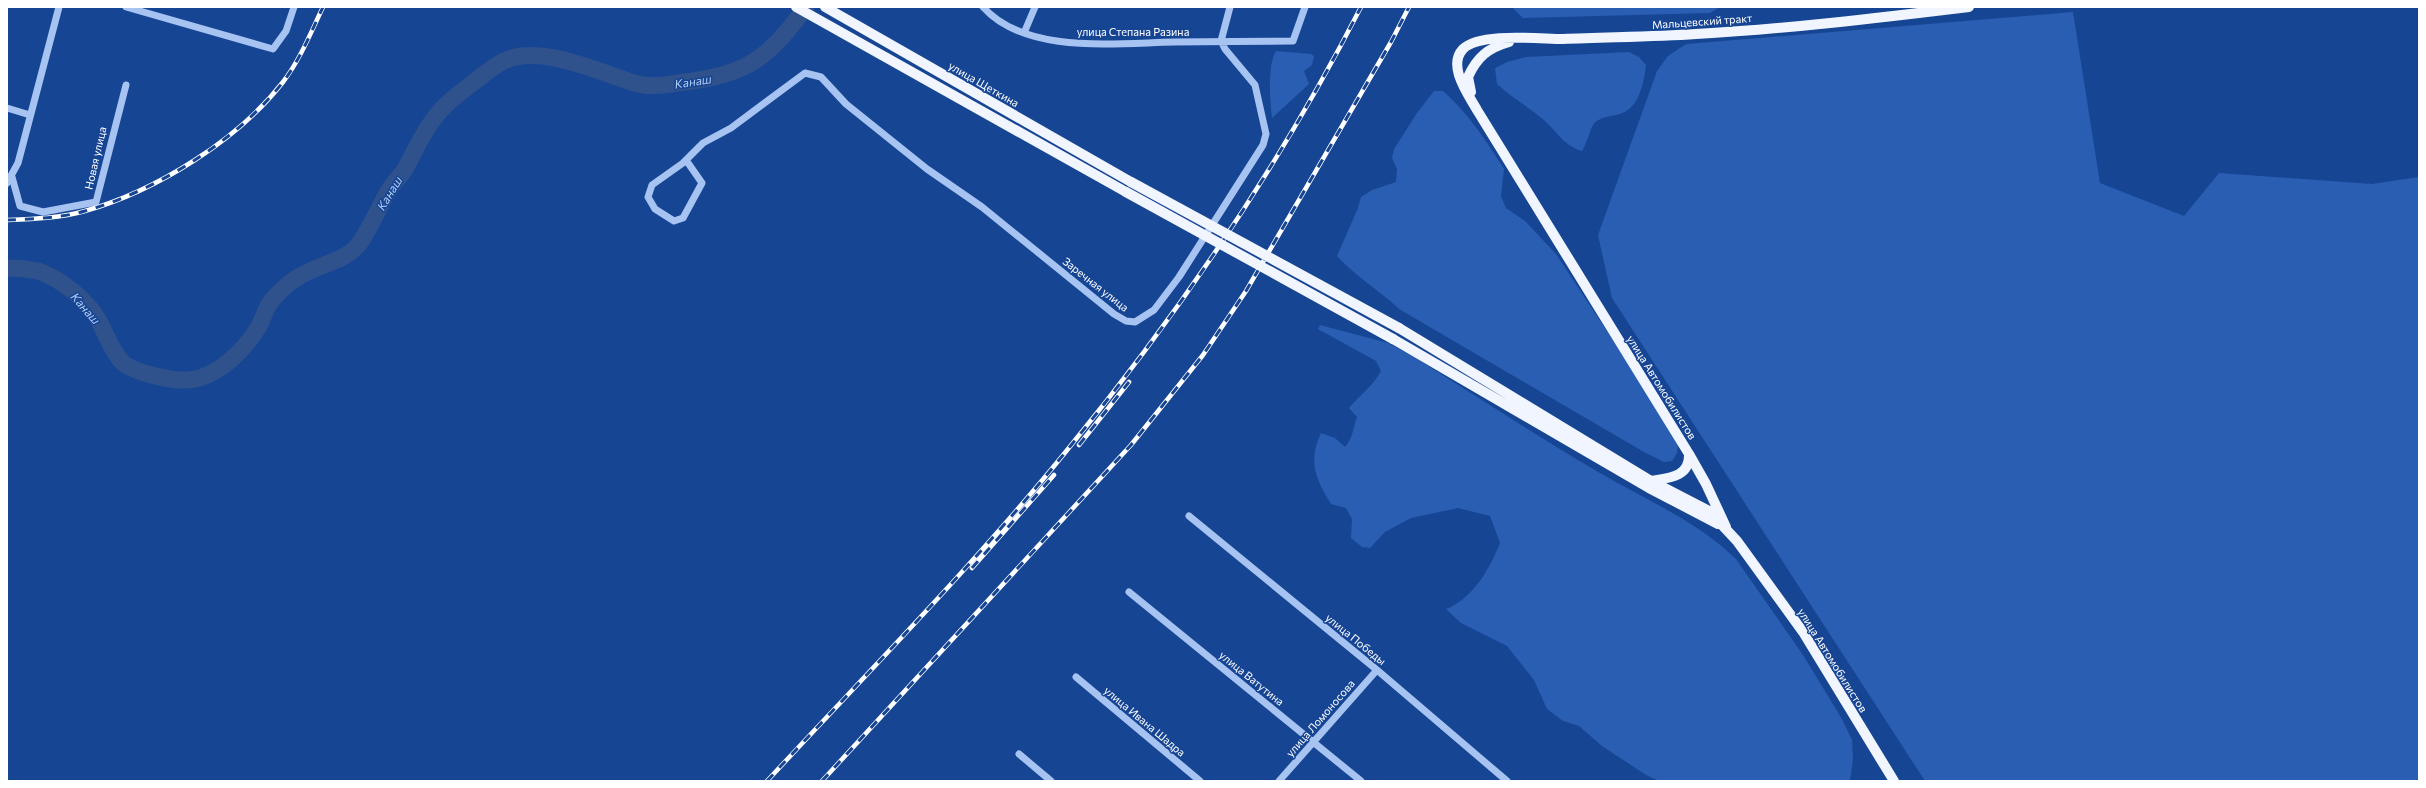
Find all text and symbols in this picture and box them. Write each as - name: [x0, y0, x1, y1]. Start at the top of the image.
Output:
- street label: Мальцевский тракт: [1651, 11, 1753, 31]
- street label: улица Степана Разина: [1077, 25, 1189, 38]
- street label: улица Щеткина: [946, 59, 1022, 109]
- water label: Канаш: [673, 71, 713, 91]
- street label: Новая улица: [81, 125, 109, 191]
- water label: Канаш: [373, 173, 405, 213]
- street label: Заречная улица: [1060, 254, 1132, 314]
- water label: Канаш: [68, 289, 104, 327]
- street label: улица Автомобилистов: [1625, 333, 1699, 442]
- street label: улица Автомобилистов: [1796, 606, 1870, 715]
- street label: улица Победы: [1323, 611, 1389, 667]
- street label: улица Ватутина: [1217, 648, 1287, 708]
- street label: улица Ломоносова: [1283, 677, 1357, 759]
- street label: улица Ивана Шадра: [1102, 683, 1188, 759]

